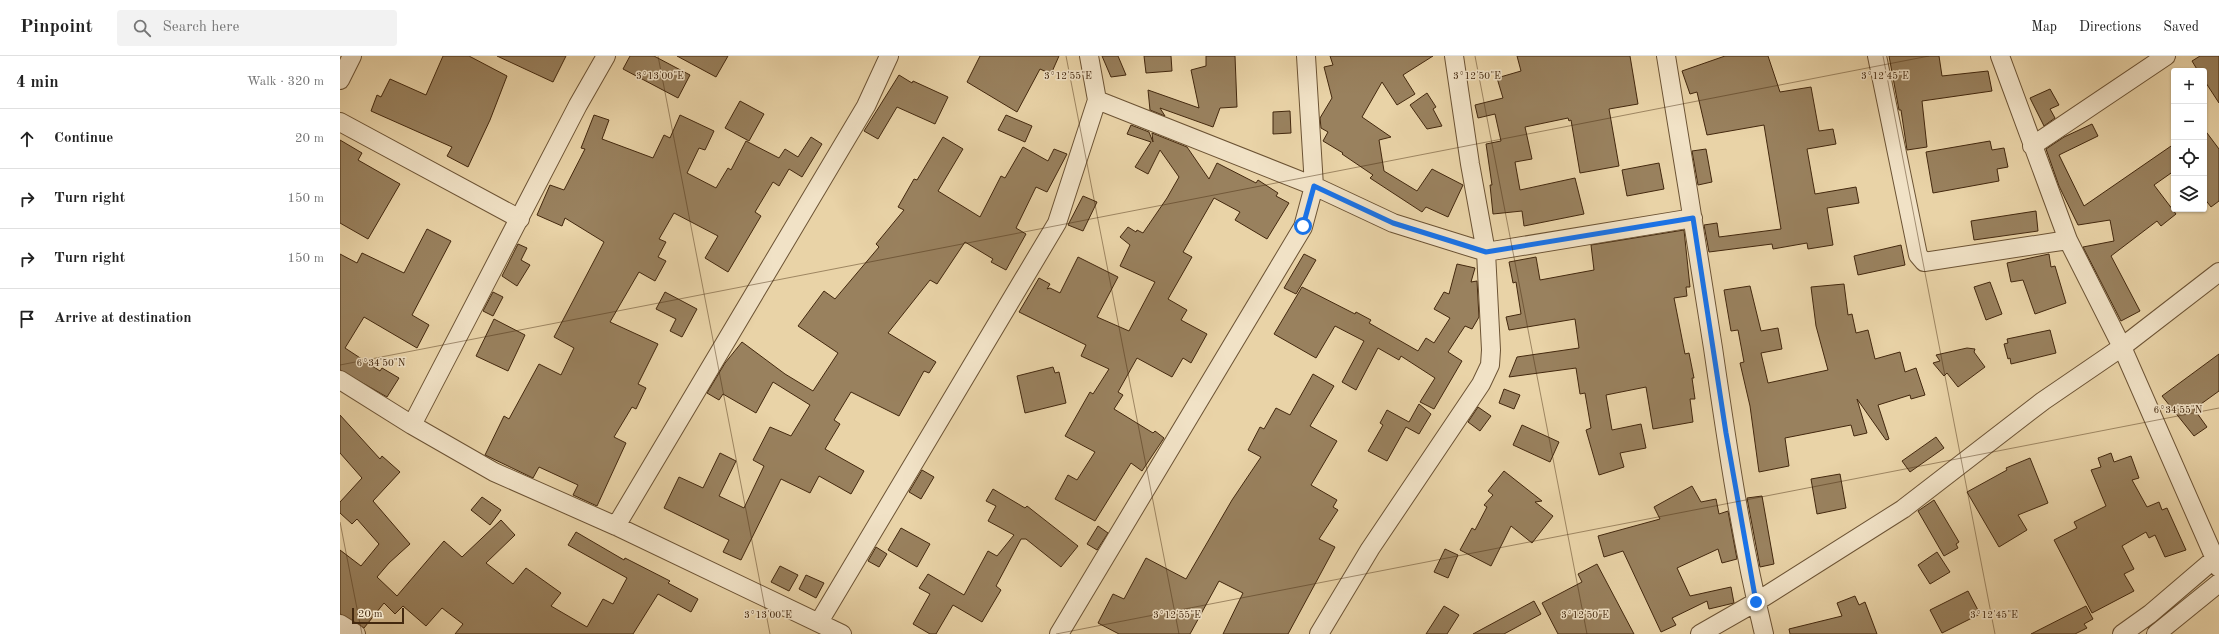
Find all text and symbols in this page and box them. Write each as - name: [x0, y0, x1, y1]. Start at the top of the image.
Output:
- search box: [117, 10, 397, 46]
- icon: search: [131, 17, 153, 39]
- text: Pinpoint: [20, 18, 93, 37]
- text: Search here: [163, 20, 239, 35]
- text: Map: [2031, 20, 2057, 34]
- text: Directions: [2079, 20, 2141, 34]
- text: Saved: [2163, 20, 2199, 34]
- map controls: [2171, 68, 2207, 212]
- button: +: [2171, 68, 2207, 104]
- text: 3°13'00"E: [636, 71, 684, 81]
- text: 3°12'55"E: [1044, 71, 1092, 81]
- text: 3°12'50"E: [1453, 71, 1501, 81]
- text: 3°12'45"E: [1861, 71, 1909, 81]
- text: 4 min: [16, 74, 59, 91]
- text: Walk · 320 m: [247, 75, 324, 88]
- button: −: [2171, 104, 2207, 140]
- icon: ahead: [16, 128, 38, 150]
- text: Continue: [54, 131, 113, 146]
- text: 20 m: [295, 132, 324, 145]
- button: locate: [2171, 140, 2207, 176]
- button: layers: [2171, 176, 2207, 212]
- icon: right: [16, 188, 38, 210]
- text: Turn right: [54, 191, 125, 206]
- text: 150 m: [287, 192, 324, 205]
- route start: [1294, 217, 1312, 235]
- icon: right: [16, 248, 38, 270]
- text: Turn right: [54, 251, 125, 266]
- text: 150 m: [287, 252, 324, 265]
- icon: arrive: [16, 308, 38, 330]
- text: Arrive at destination: [54, 311, 192, 326]
- text: 6°34'50"N: [357, 358, 406, 368]
- text: 6°34'55"N: [2154, 405, 2203, 415]
- route end: [1747, 593, 1765, 611]
- scale bar: [352, 606, 404, 625]
- text: 20 m: [358, 609, 383, 620]
- text: 3°13'00"E: [744, 610, 792, 620]
- text: 3°12'55"E: [1153, 610, 1201, 620]
- text: 3°12'50"E: [1561, 610, 1609, 620]
- text: 3°12'45"E: [1970, 610, 2018, 620]

